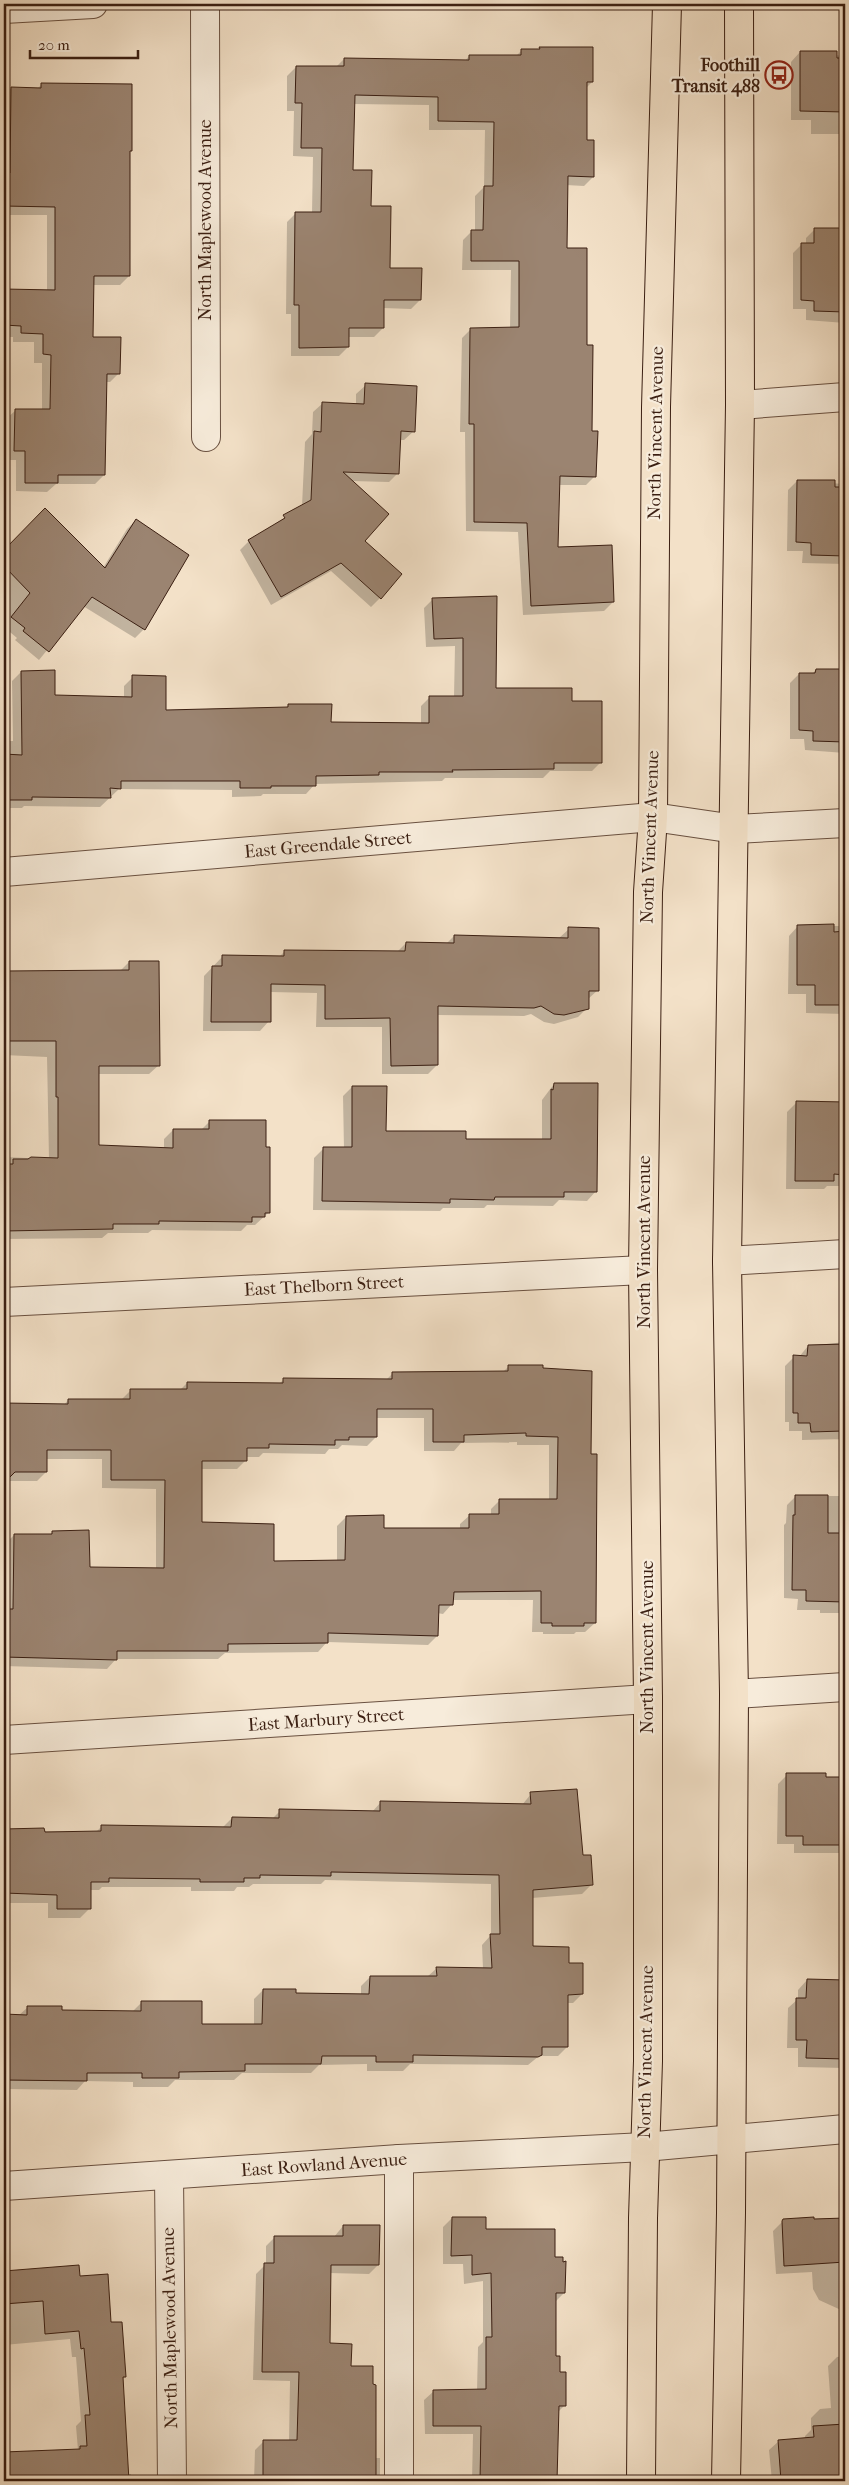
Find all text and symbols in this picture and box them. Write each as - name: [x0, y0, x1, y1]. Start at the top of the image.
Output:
- scale bar: [30, 28, 138, 60]
- text: 20 m: [38, 36, 70, 54]
- place label: Foothill Transit 488: [671, 55, 761, 97]
- bus stop icon: Foothill Transit 488: [764, 60, 794, 90]
- street label: North Maplewood Avenue: [195, 119, 216, 321]
- street label: North Vincent Avenue: [644, 346, 668, 520]
- street label: North Vincent Avenue: [636, 750, 664, 924]
- street label: East Greendale Street: [243, 827, 413, 863]
- street label: North Vincent Avenue: [634, 1155, 655, 1329]
- street label: East Thelborn Street: [243, 1271, 405, 1301]
- street label: North Vincent Avenue: [637, 1560, 658, 1734]
- street label: East Marbury Street: [247, 1704, 405, 1736]
- street label: North Vincent Avenue: [634, 1965, 658, 2139]
- street label: East Rowland Avenue: [240, 2149, 408, 2181]
- street label: North Maplewood Avenue: [158, 2227, 182, 2429]

